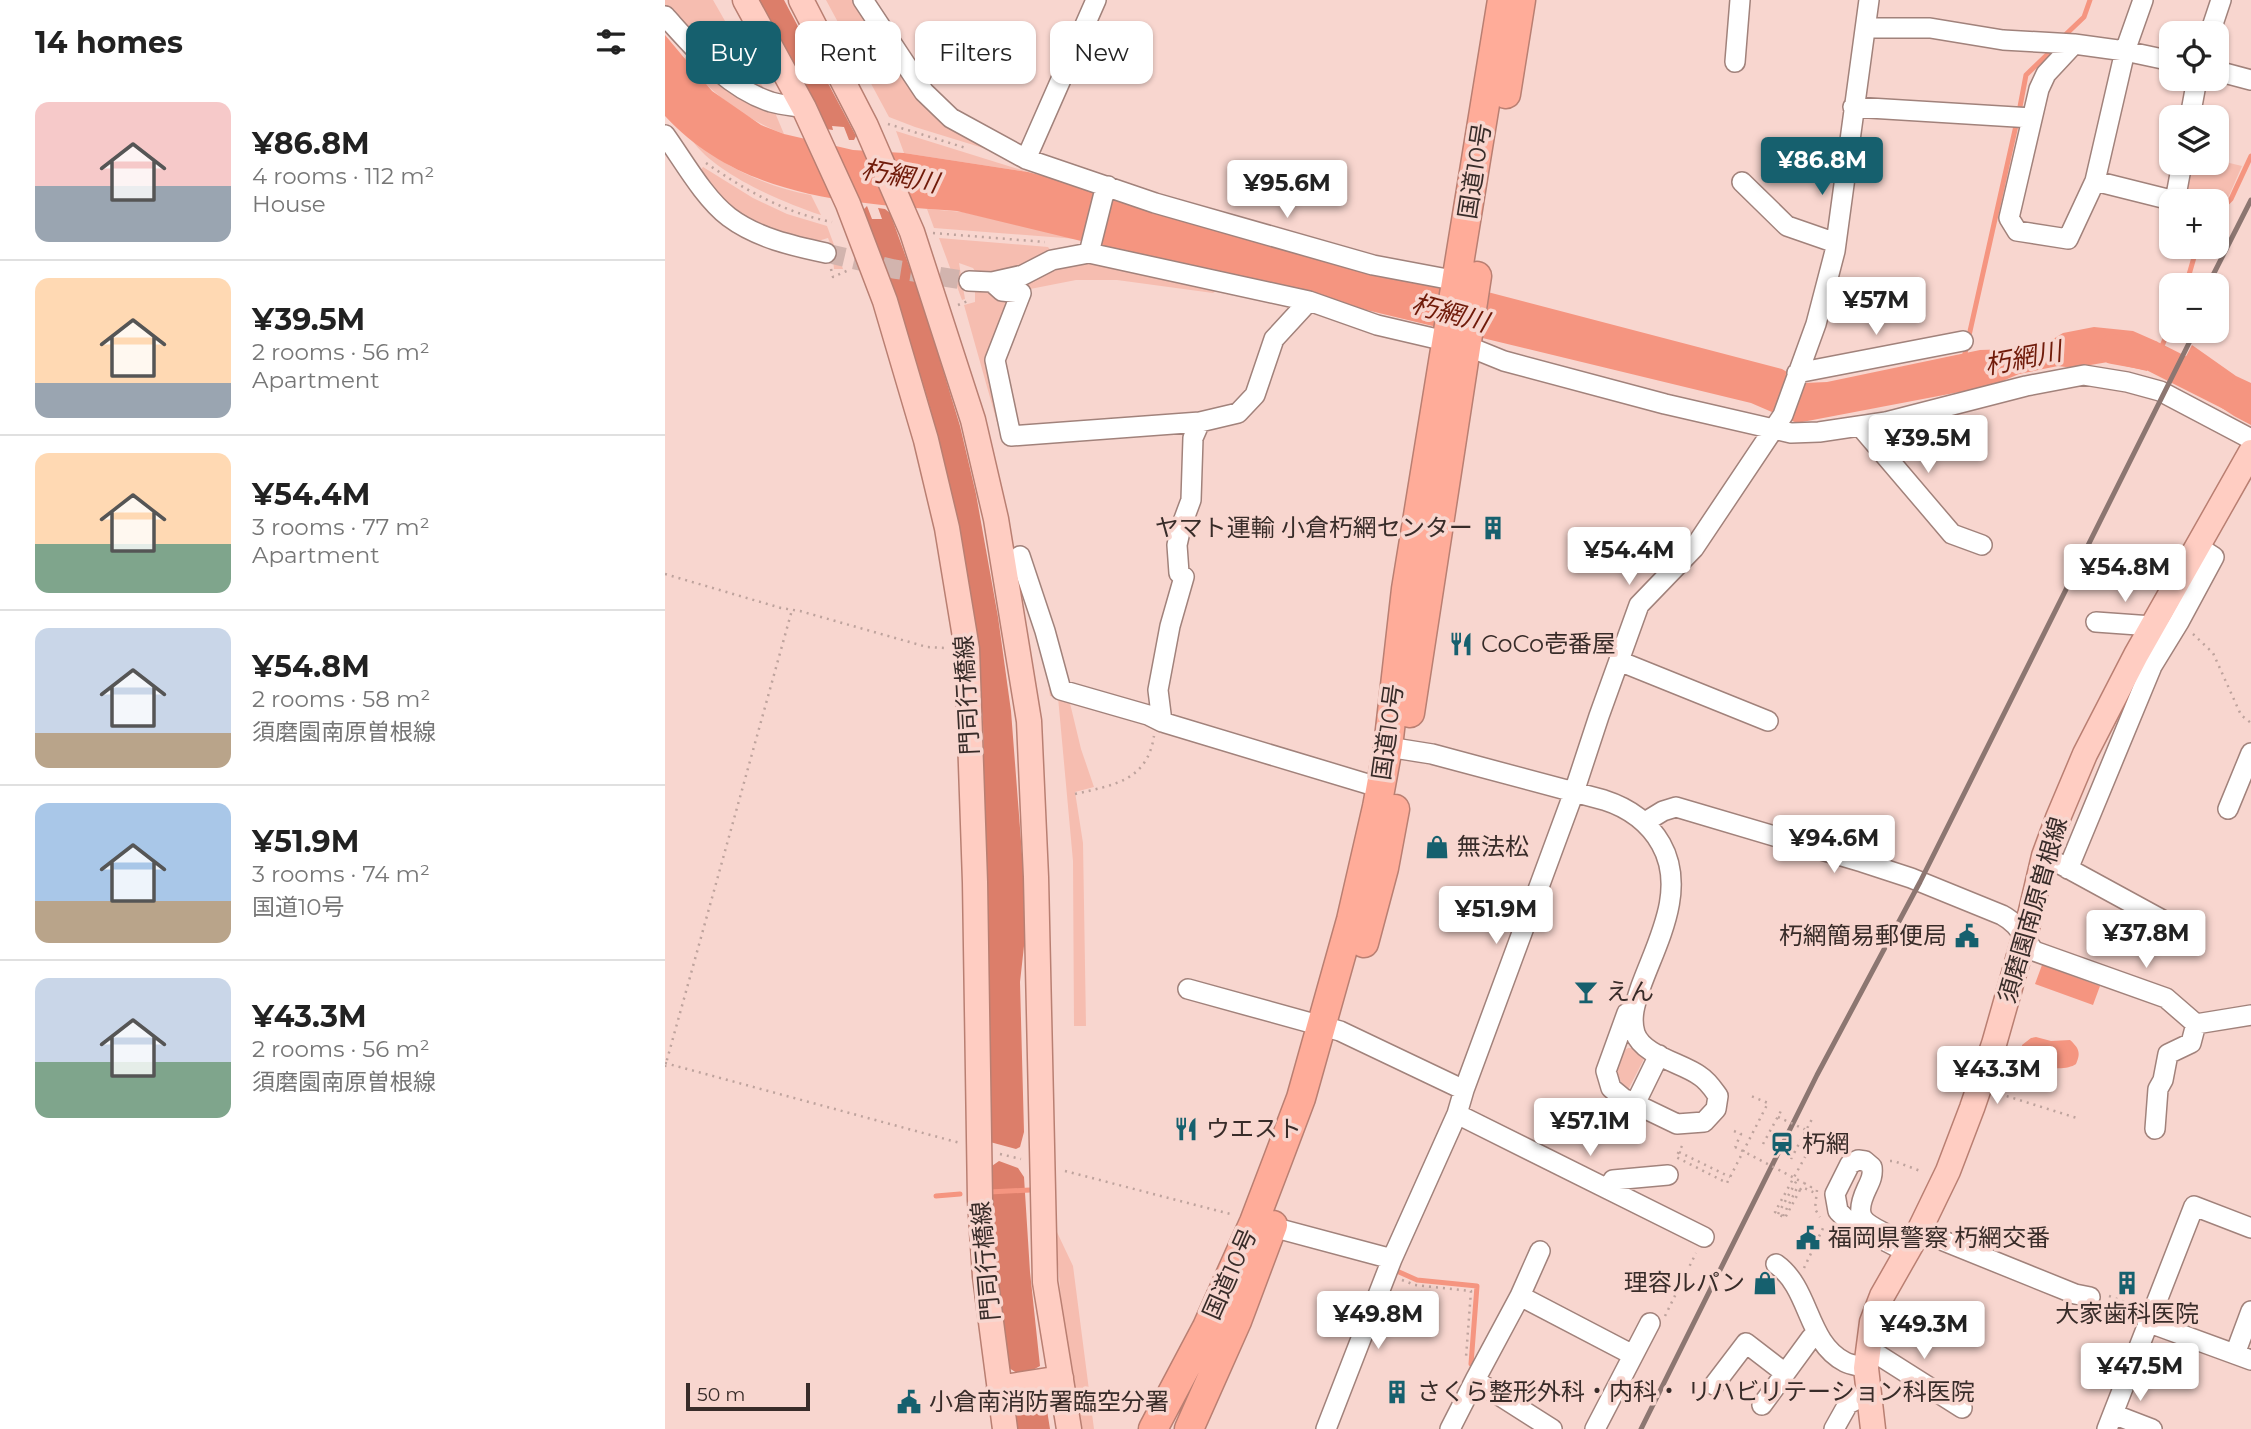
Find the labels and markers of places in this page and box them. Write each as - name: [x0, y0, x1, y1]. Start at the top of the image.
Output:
- pin: ¥86.8M: [1765, 138, 1879, 197]
- pin: ¥95.6M: [1230, 160, 1344, 220]
- pin: ¥57M: [1835, 278, 1917, 337]
- pin: ¥39.5M: [1871, 416, 1985, 475]
- place label: ヤマト運輸 小倉朽網センター: [1155, 513, 1473, 542]
- building icon: ヤマト運輸 小倉朽網センター: [1479, 514, 1507, 542]
- pin: ¥54.4M: [1572, 528, 1686, 587]
- pin: ¥54.8M: [2068, 544, 2182, 604]
- place label: CoCo壱番屋: [1481, 629, 1616, 658]
- restaurant icon: CoCo壱番屋: [1447, 630, 1475, 658]
- pin: ¥94.6M: [1777, 816, 1891, 875]
- place label: 無法松: [1457, 832, 1529, 861]
- shop icon: 無法松: [1423, 833, 1451, 861]
- pin: ¥51.9M: [1439, 886, 1553, 946]
- pin: ¥37.8M: [2089, 911, 2203, 970]
- place label: 朽網簡易郵便局: [1779, 921, 1947, 950]
- public building icon: 朽網簡易郵便局: [1953, 922, 1981, 950]
- place label: えん: [1606, 977, 1654, 1006]
- bar icon: えん: [1572, 978, 1600, 1006]
- pin: ¥43.3M: [1940, 1046, 2054, 1106]
- pin: ¥57.1M: [1533, 1098, 1647, 1158]
- place label: ウエスト: [1206, 1114, 1302, 1143]
- restaurant icon: ウエスト: [1172, 1115, 1200, 1143]
- place label: 朽網: [1802, 1129, 1850, 1158]
- station icon: 朽網: [1768, 1130, 1796, 1158]
- place label: 福岡県警察 朽網交番: [1828, 1223, 2050, 1252]
- public building icon: 福岡県警察 朽網交番: [1794, 1224, 1822, 1252]
- place label: 理容ルパン: [1624, 1268, 1745, 1297]
- shop icon: 理容ルパン: [1751, 1269, 1779, 1297]
- building icon: 大家歯科医院: [2113, 1269, 2141, 1297]
- pin: ¥49.8M: [1321, 1292, 1435, 1351]
- place label: 大家歯科医院: [2055, 1299, 2199, 1328]
- pin: ¥49.3M: [1867, 1302, 1981, 1361]
- pin: ¥47.5M: [2083, 1344, 2197, 1403]
- place label: さくら整形外科・内科・ リハビリテーション科医院: [1417, 1377, 1975, 1406]
- building icon: さくら整形外科・内科・ リハビリテーション科医院: [1383, 1378, 1411, 1406]
- place label: 小倉南消防署臨空分署: [929, 1387, 1169, 1416]
- public building icon: 小倉南消防署臨空分署: [895, 1388, 923, 1416]

